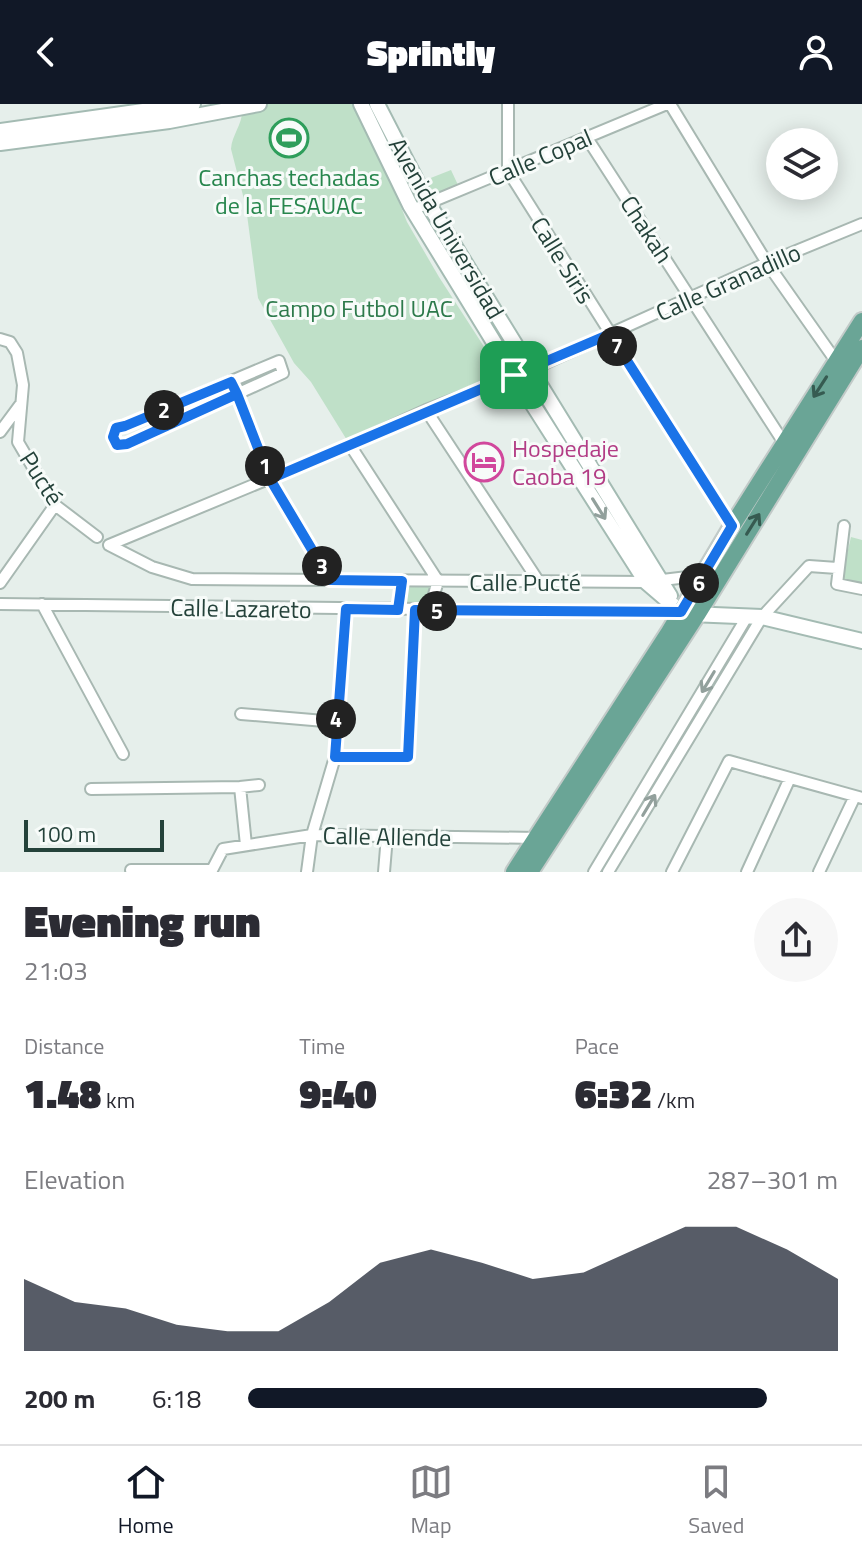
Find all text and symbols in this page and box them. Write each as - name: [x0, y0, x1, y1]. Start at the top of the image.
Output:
- text: Sprintly: [367, 25, 495, 80]
- icon: back: [24, 30, 68, 74]
- icon: person: [794, 30, 838, 74]
- sports icon: Canchas techadas de la FESAUAC: [268, 117, 310, 159]
- street label: Calle Copal: [483, 119, 597, 195]
- map controls: [766, 128, 838, 200]
- button: layers: [766, 128, 838, 200]
- street label: Avenida Universidad: [380, 130, 514, 326]
- place label: Canchas techadas de la FESAUAC: [198, 159, 380, 223]
- street label: Chakah: [612, 188, 682, 270]
- street label: Calle Siris: [522, 210, 604, 310]
- street label: Calle Granadillo: [650, 234, 806, 330]
- park label: Campo Futbol UAC: [265, 290, 453, 326]
- pin: 7: [597, 326, 637, 366]
- text: 7: [611, 329, 623, 363]
- pin: [480, 341, 548, 409]
- icon: arrive: [492, 353, 536, 397]
- one-way arrow: [812, 375, 828, 398]
- pin: 2: [144, 390, 184, 430]
- text: 2: [158, 393, 170, 427]
- place label: Hospedaje Caoba 19: [512, 430, 619, 494]
- hotel icon: Hospedaje Caoba 19: [463, 441, 505, 483]
- street label: Pucté: [11, 444, 73, 512]
- pin: 1: [245, 446, 285, 486]
- text: 1: [259, 449, 271, 483]
- one-way arrow: [591, 497, 608, 519]
- one-way arrow: [745, 513, 762, 535]
- pin: 3: [302, 546, 342, 586]
- text: 3: [316, 549, 328, 583]
- pin: 6: [679, 563, 719, 603]
- street label: Calle Pucté: [469, 564, 581, 600]
- text: 6: [693, 566, 705, 600]
- street label: Calle Lazareto: [170, 589, 312, 627]
- pin: 5: [417, 591, 457, 631]
- text: 5: [431, 594, 443, 628]
- one-way arrow: [700, 670, 716, 693]
- pin: 4: [316, 699, 356, 739]
- text: 4: [330, 702, 342, 736]
- one-way arrow: [641, 794, 657, 817]
- scale bar: [24, 816, 164, 852]
- text: 100 m: [36, 817, 96, 851]
- street label: Calle Allende: [322, 817, 452, 855]
- text: Evening run: [24, 887, 261, 954]
- button: share: [754, 898, 838, 982]
- text: 21:03: [24, 951, 88, 990]
- text: Distance: [24, 1029, 104, 1063]
- text: Time: [299, 1029, 345, 1063]
- text: Pace: [575, 1029, 619, 1063]
- text: 1.48: [24, 1063, 101, 1124]
- text: 9:40: [299, 1063, 377, 1124]
- text: 6:32: [575, 1063, 652, 1124]
- text: km: [101, 1083, 135, 1117]
- text: /km: [652, 1083, 695, 1117]
- text: Elevation: [24, 1160, 125, 1199]
- text: 287–301 m: [707, 1160, 838, 1199]
- text: 200 m: [24, 1379, 95, 1418]
- text: 6:18: [152, 1379, 201, 1418]
- tab: Home: [118, 1460, 174, 1542]
- tab: Map: [409, 1460, 453, 1542]
- tab: Saved: [688, 1460, 744, 1542]

